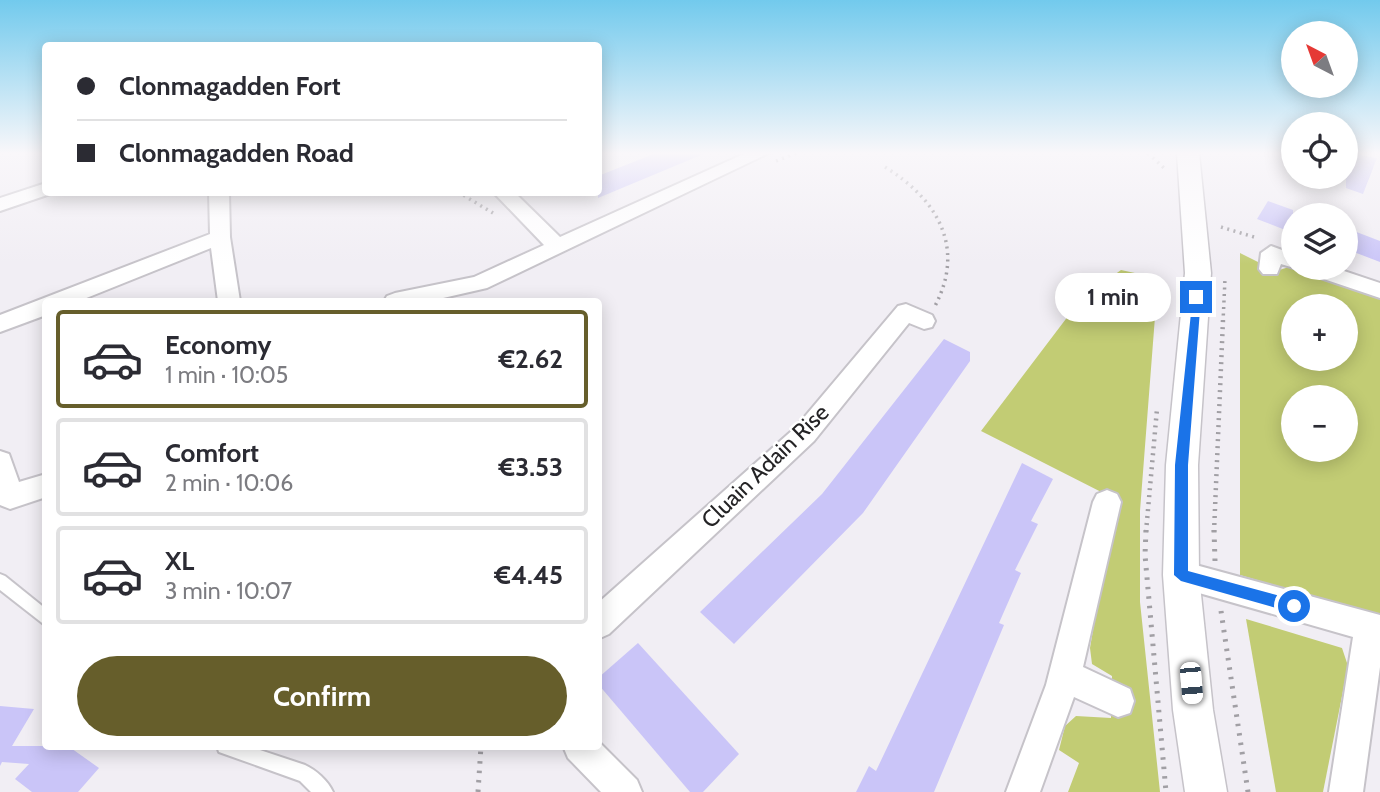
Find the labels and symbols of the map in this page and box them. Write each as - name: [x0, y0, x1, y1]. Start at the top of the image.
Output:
- north arrow: [1281, 21, 1358, 98]
- callout: 1 min: [1056, 272, 1172, 322]
- route end: [1180, 281, 1212, 313]
- street label: Cluain Adain Rise: [696, 398, 835, 534]
- route start: [1278, 590, 1310, 622]
- car: [1179, 661, 1204, 705]

